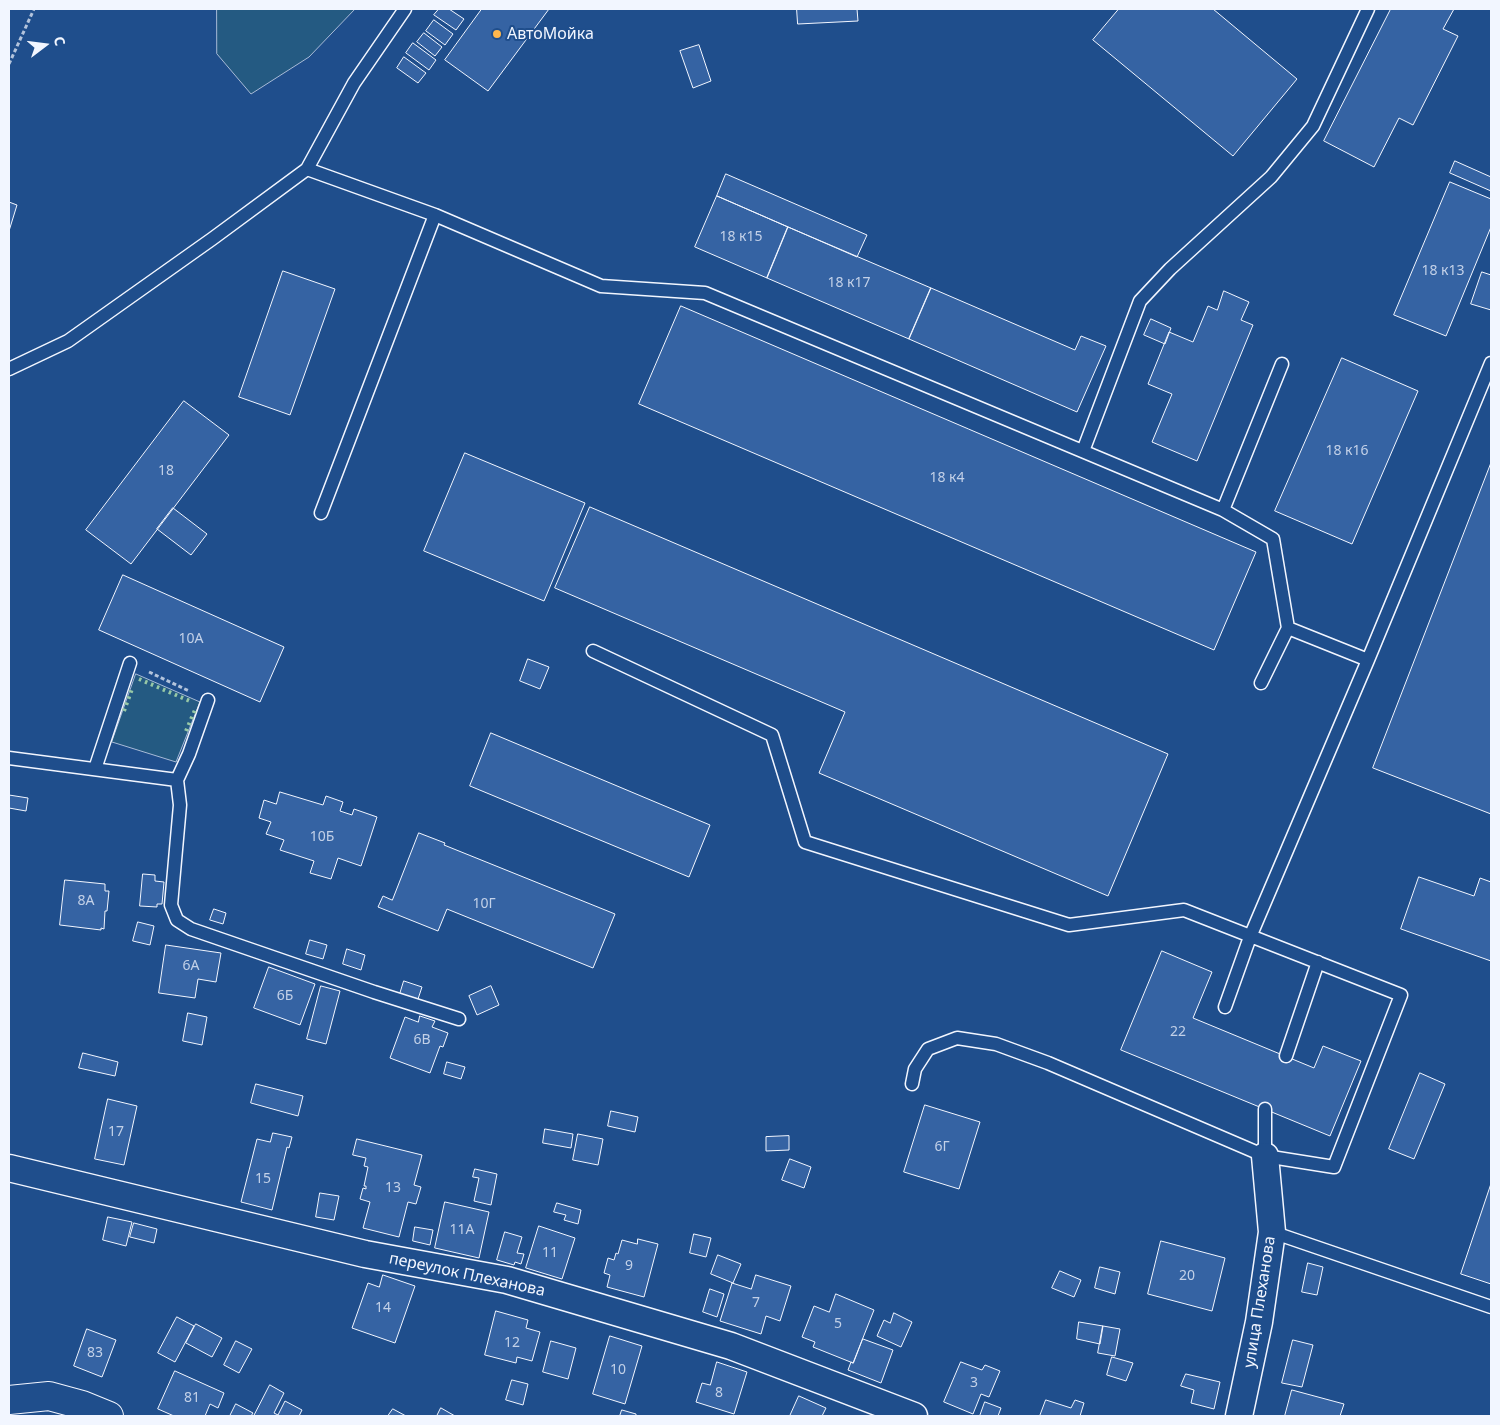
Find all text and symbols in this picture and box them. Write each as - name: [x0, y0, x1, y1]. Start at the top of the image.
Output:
- north arrow: [20, 20, 70, 70]
- place label: АвтоМойка: [507, 24, 594, 44]
- marker: АвтоМойка: [491, 28, 503, 40]
- text: С: [50, 34, 70, 48]
- house number: 18 к15: [719, 229, 763, 245]
- house number: 18 к13: [1421, 263, 1465, 279]
- house number: 18 к17: [827, 275, 871, 291]
- house number: 18 к16: [1325, 443, 1369, 459]
- house number: 18: [158, 463, 174, 479]
- house number: 18 к4: [929, 470, 965, 486]
- house number: 10А: [179, 631, 203, 647]
- house number: 10Б: [310, 829, 334, 845]
- house number: 8А: [78, 893, 94, 909]
- house number: 10Г: [472, 896, 496, 912]
- house number: 6А: [183, 958, 199, 974]
- house number: 6Б: [277, 988, 293, 1004]
- house number: 22: [1170, 1024, 1186, 1040]
- house number: 6В: [413, 1032, 431, 1048]
- house number: 17: [108, 1124, 124, 1140]
- house number: 6Г: [934, 1139, 950, 1155]
- house number: 15: [255, 1171, 271, 1187]
- house number: 13: [385, 1180, 401, 1196]
- house number: 11А: [450, 1222, 474, 1238]
- street label: улица Плеханова: [1240, 1235, 1280, 1369]
- house number: 11: [542, 1245, 558, 1261]
- street label: переулок Плеханова: [387, 1249, 547, 1301]
- house number: 9: [625, 1258, 633, 1274]
- house number: 20: [1179, 1268, 1195, 1284]
- house number: 7: [752, 1295, 760, 1311]
- house number: 14: [375, 1300, 391, 1316]
- house number: 5: [834, 1316, 842, 1332]
- house number: 12: [504, 1335, 520, 1351]
- house number: 83: [87, 1345, 103, 1361]
- house number: 10: [610, 1362, 626, 1378]
- house number: 3: [970, 1375, 978, 1391]
- house number: 8: [715, 1385, 723, 1401]
- house number: 81: [184, 1390, 200, 1406]

